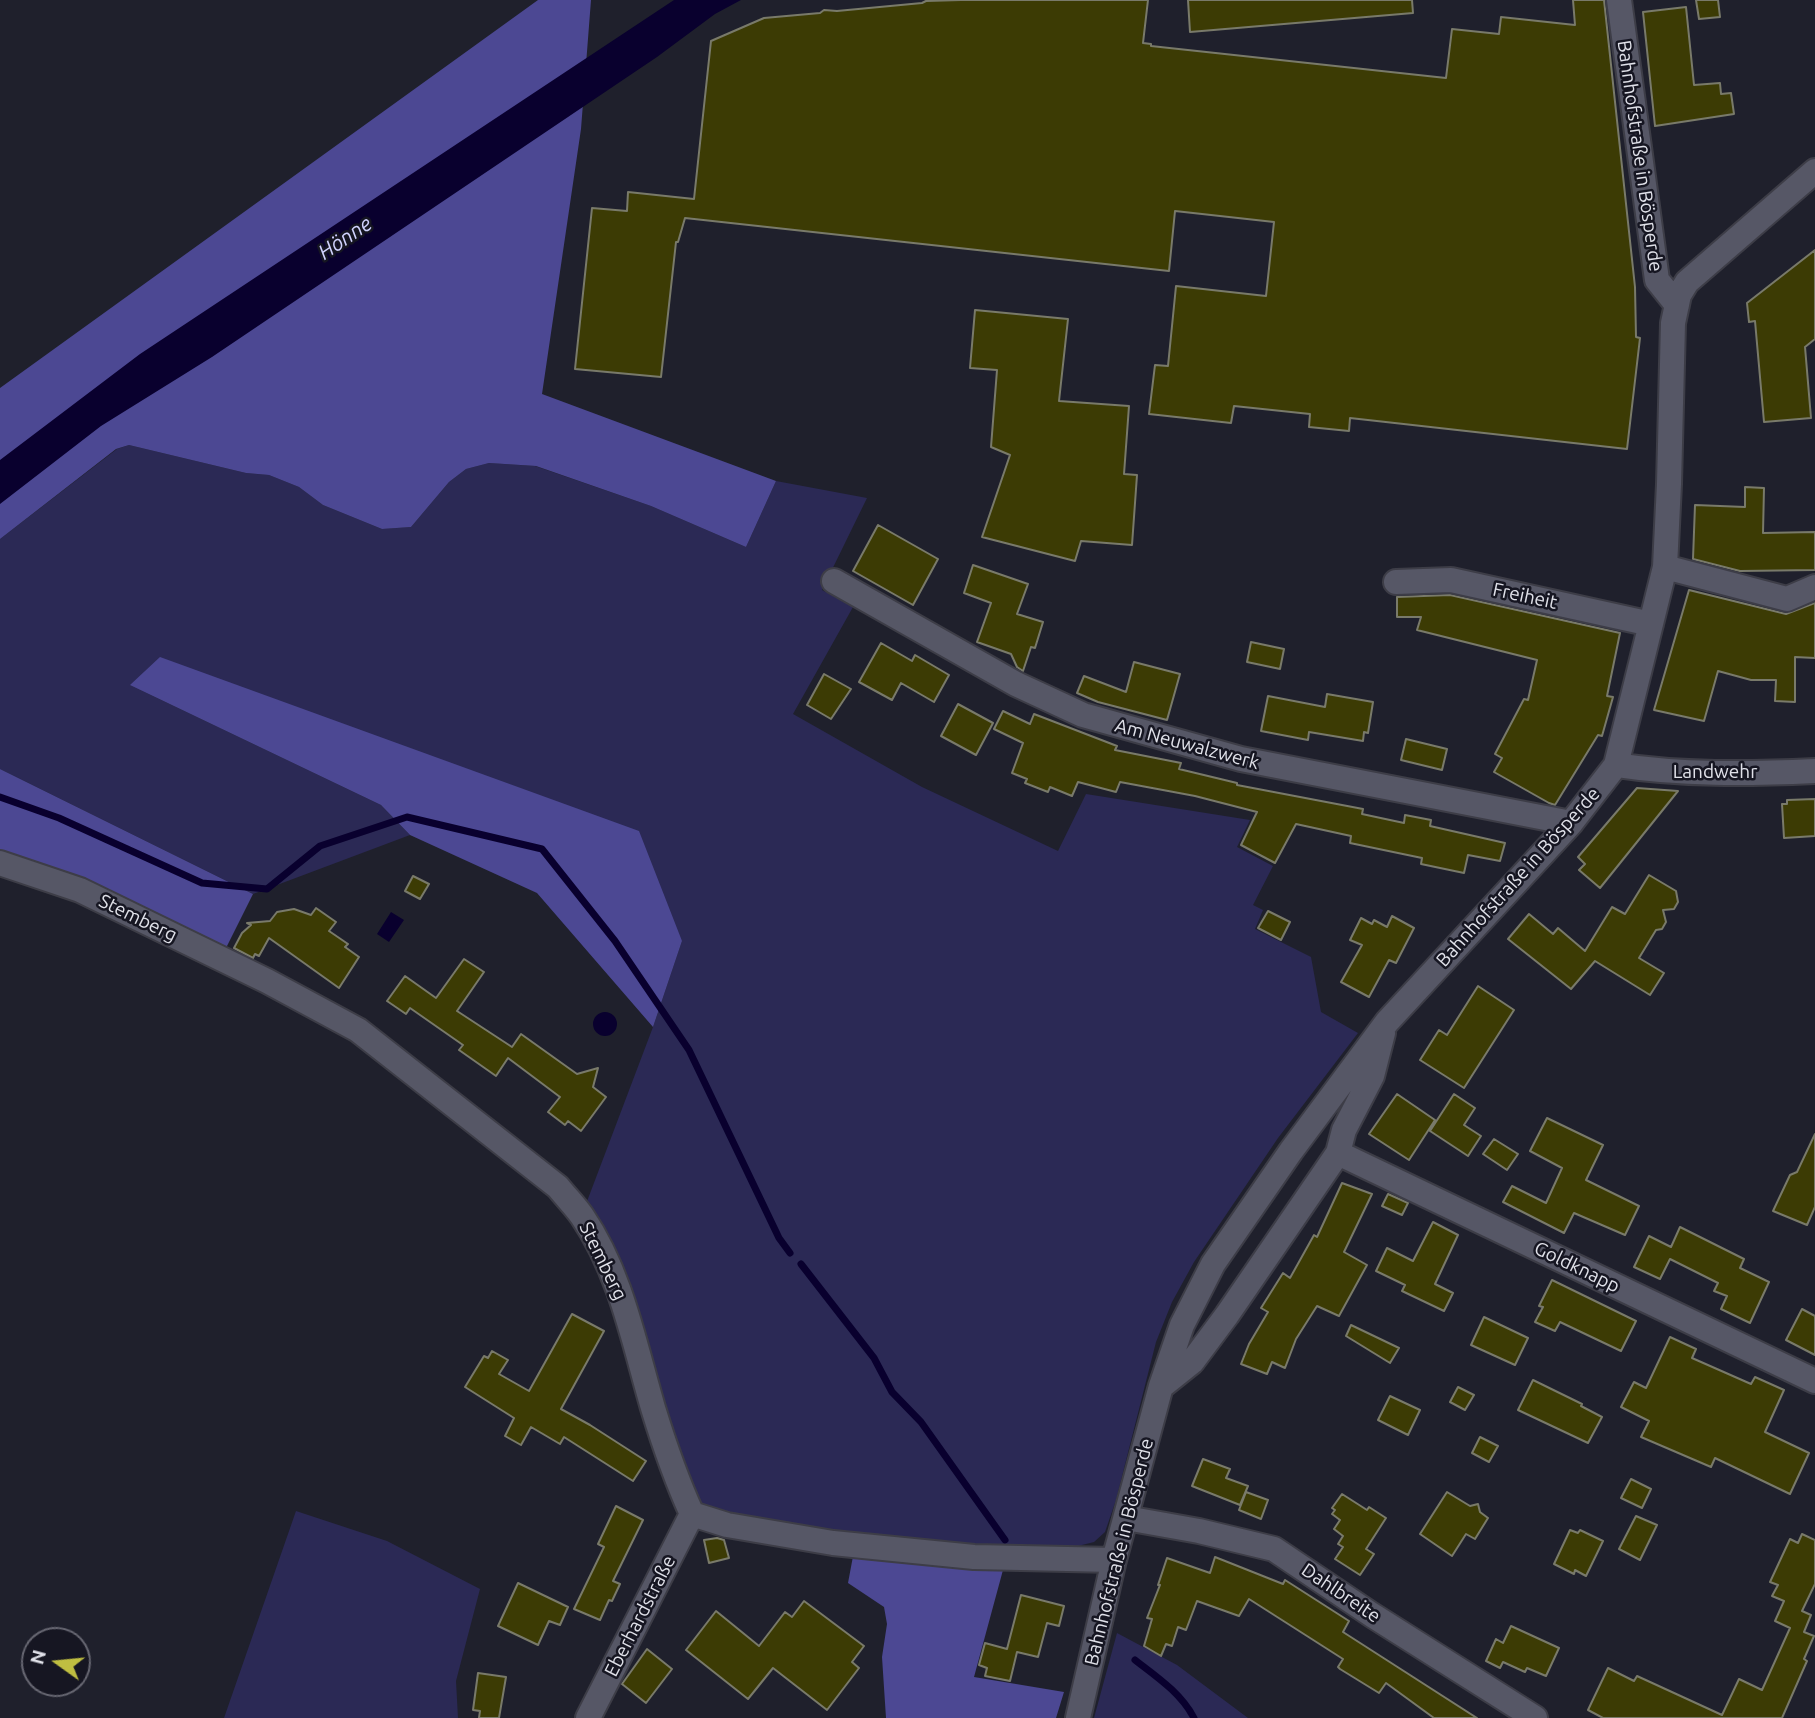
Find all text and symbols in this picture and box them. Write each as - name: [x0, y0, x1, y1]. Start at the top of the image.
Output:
- street label: Bahnhofstraße in Bösperde: [1612, 39, 1668, 273]
- water label: Hönne: [313, 211, 377, 265]
- street label: Freiheit: [1491, 578, 1559, 614]
- street label: Am Neuwalzwerk: [1112, 714, 1262, 774]
- street label: Landwehr: [1673, 761, 1757, 783]
- street label: Bahnhofstraße in Bösperde: [1431, 783, 1605, 971]
- street label: Stemberg: [95, 889, 181, 947]
- street label: Stemberg: [574, 1218, 632, 1304]
- street label: Goldknapp: [1531, 1237, 1623, 1297]
- street label: Bahnhofstraße in Bösperde: [1080, 1436, 1158, 1668]
- street label: Eberhardstraße: [600, 1552, 680, 1680]
- street label: Dahlbreite: [1297, 1558, 1385, 1628]
- north arrow: [21, 1627, 91, 1697]
- text: N: [25, 1647, 50, 1667]

